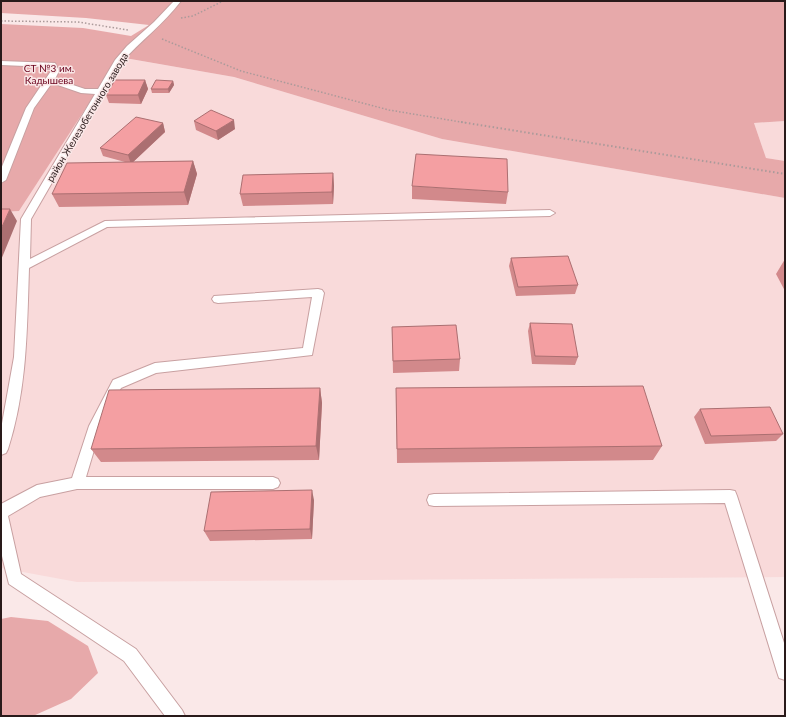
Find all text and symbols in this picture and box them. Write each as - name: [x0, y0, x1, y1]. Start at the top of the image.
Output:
- street label: район Железобетонного завода: [44, 50, 130, 184]
- park label: СТ №3 им. Кадышева: [24, 62, 74, 86]

